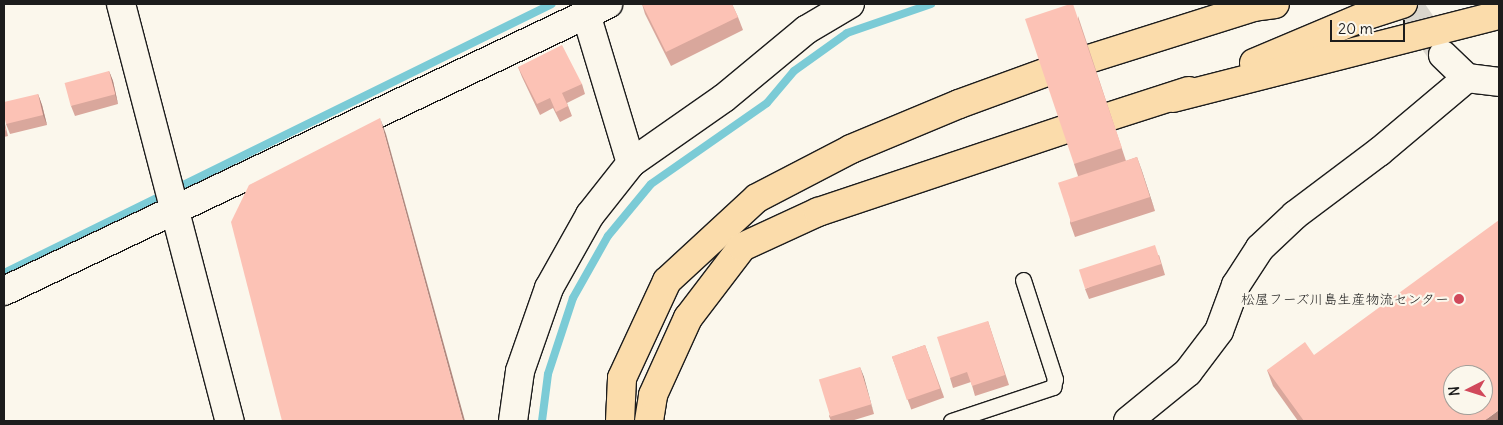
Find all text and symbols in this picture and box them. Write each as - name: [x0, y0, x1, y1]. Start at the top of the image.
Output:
- scale bar: [1333, 10, 1408, 42]
- text: 20 m: [1338, 19, 1373, 38]
- place label: 松屋フーズ川島生産物流センター: [1239, 291, 1449, 307]
- marker: 松屋フーズ川島生産物流センター: [1453, 293, 1465, 305]
- north arrow: [1443, 365, 1493, 415]
- text: N: [1445, 386, 1463, 397]

